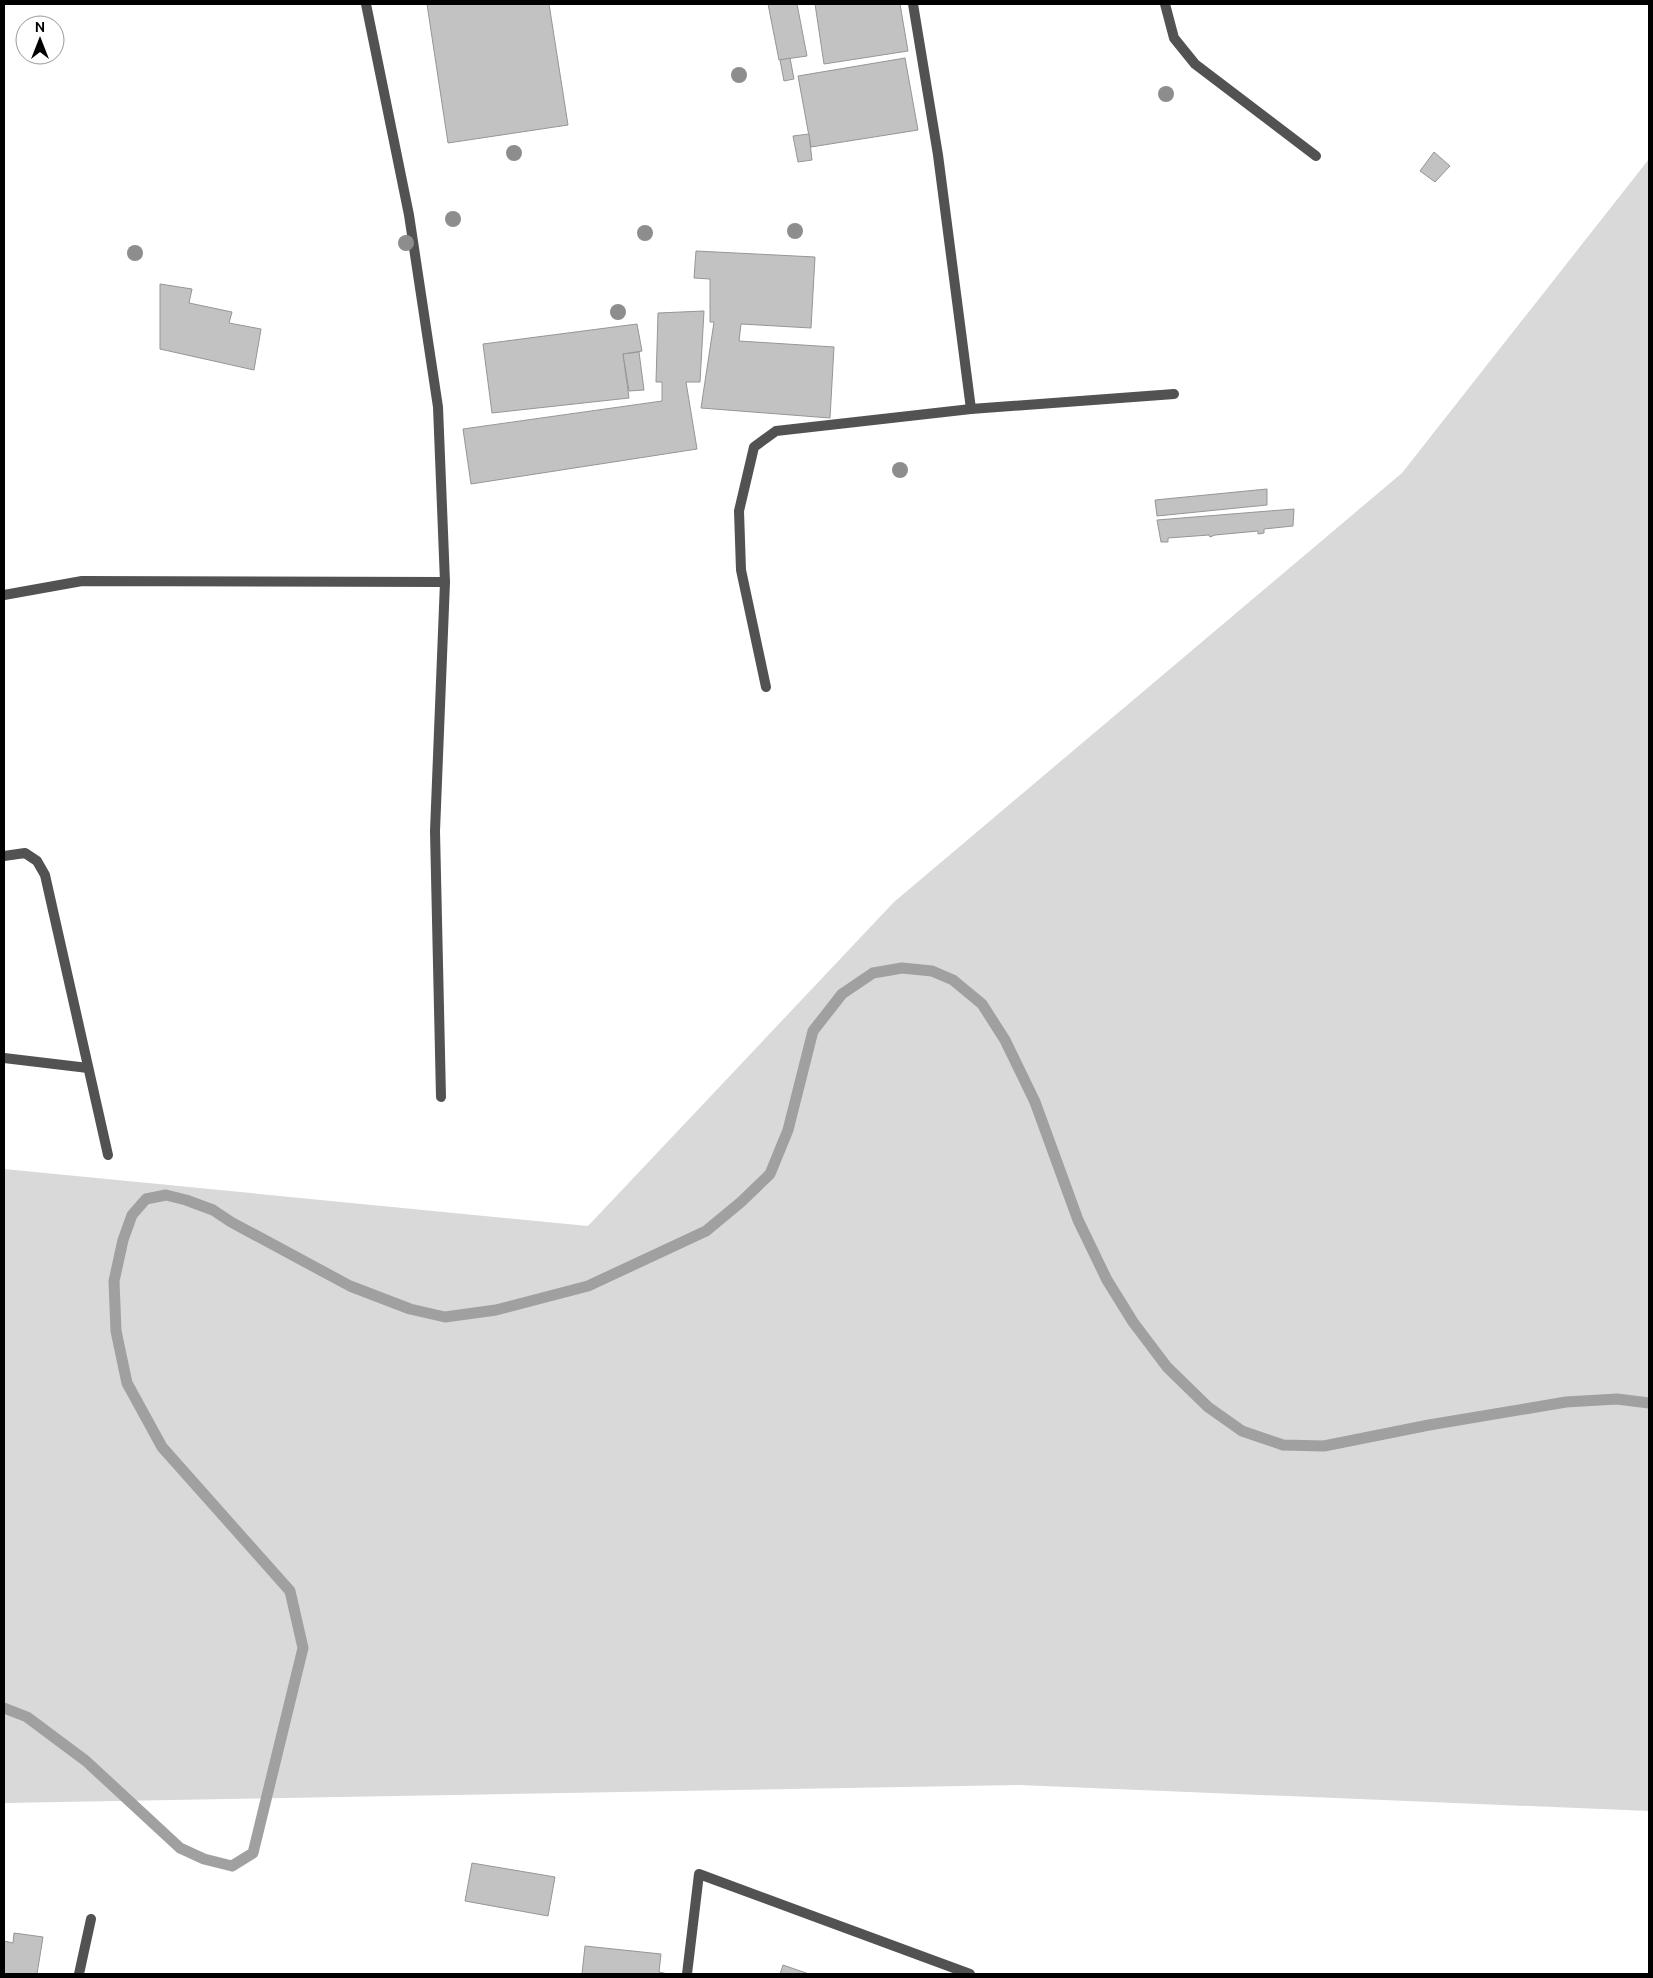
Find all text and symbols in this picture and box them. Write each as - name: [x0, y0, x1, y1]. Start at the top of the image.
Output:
- north arrow: [15, 15, 65, 65]
- text: N: [35, 19, 45, 35]

